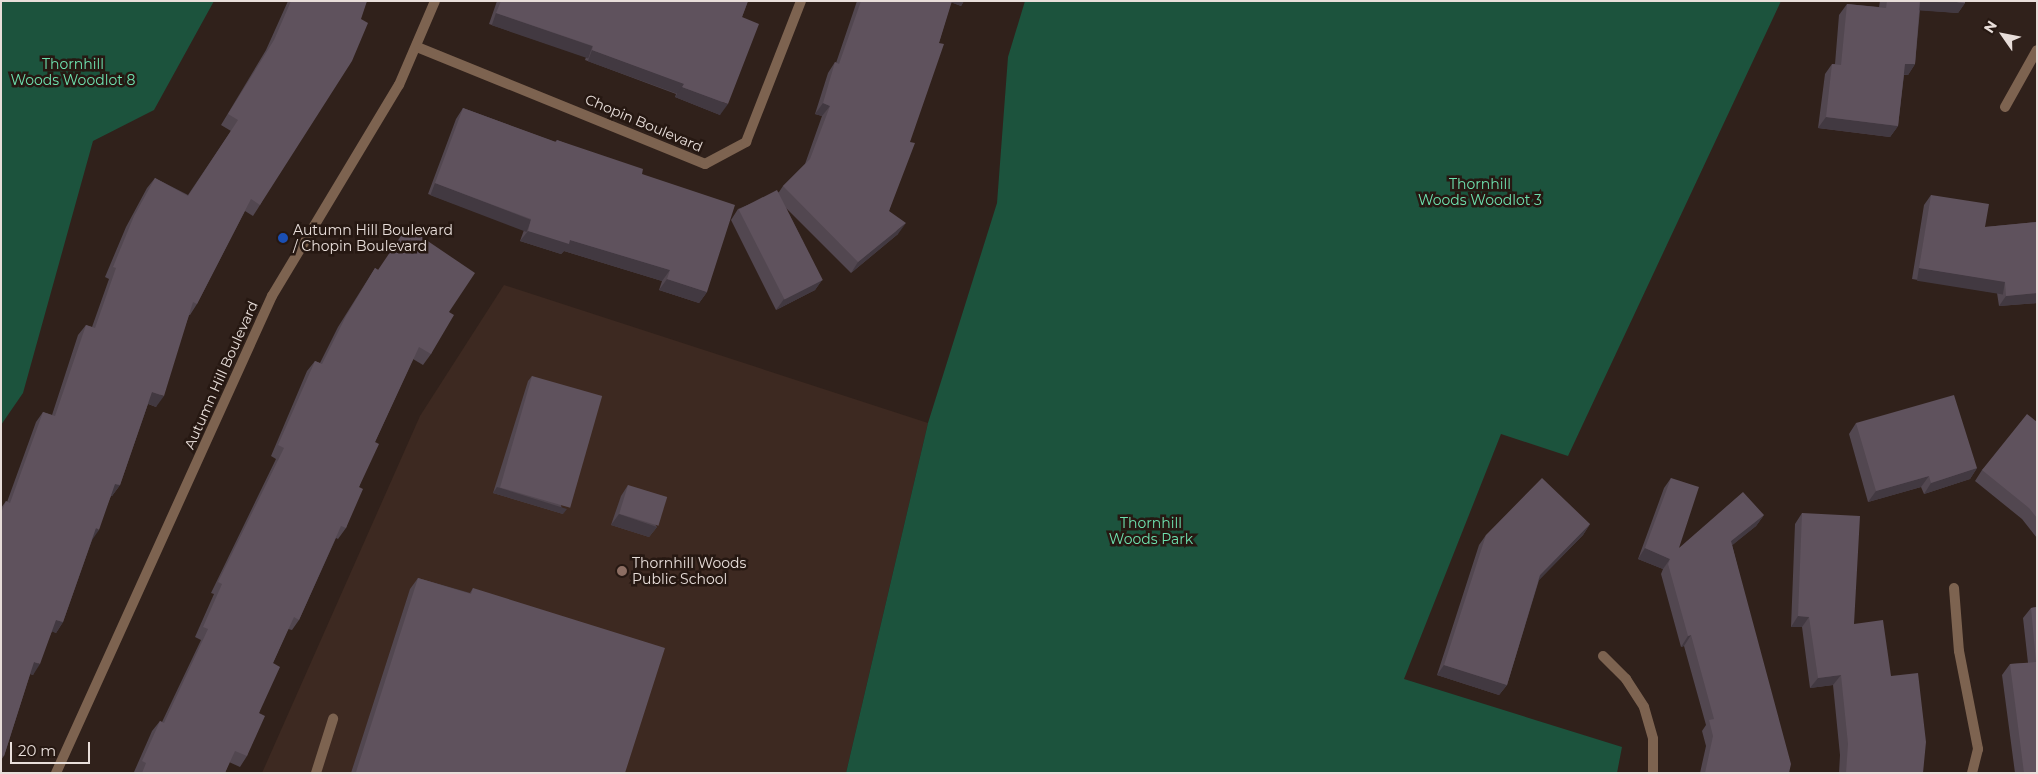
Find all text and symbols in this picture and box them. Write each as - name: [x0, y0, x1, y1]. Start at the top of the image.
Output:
- north arrow: [1978, 10, 2028, 60]
- text: N: [1980, 17, 2001, 36]
- park label: Thornhill Woods Woodlot 8: [11, 56, 135, 88]
- street label: Chopin Boulevard: [583, 91, 705, 155]
- park label: Thornhill Woods Woodlot 3: [1418, 176, 1542, 208]
- place label: Autumn Hill Boulevard / Chopin Boulevard: [293, 222, 453, 254]
- marker: Autumn Hill Boulevard / Chopin Boulevard: [277, 232, 289, 244]
- street label: Autumn Hill Boulevard: [181, 298, 261, 452]
- park label: Thornhill Woods Park: [1109, 515, 1193, 548]
- place label: Thornhill Woods Public School: [632, 555, 746, 588]
- marker: Thornhill Woods Public School: [616, 565, 628, 577]
- scale bar: [12, 732, 92, 764]
- text: 20 m: [18, 741, 56, 760]

